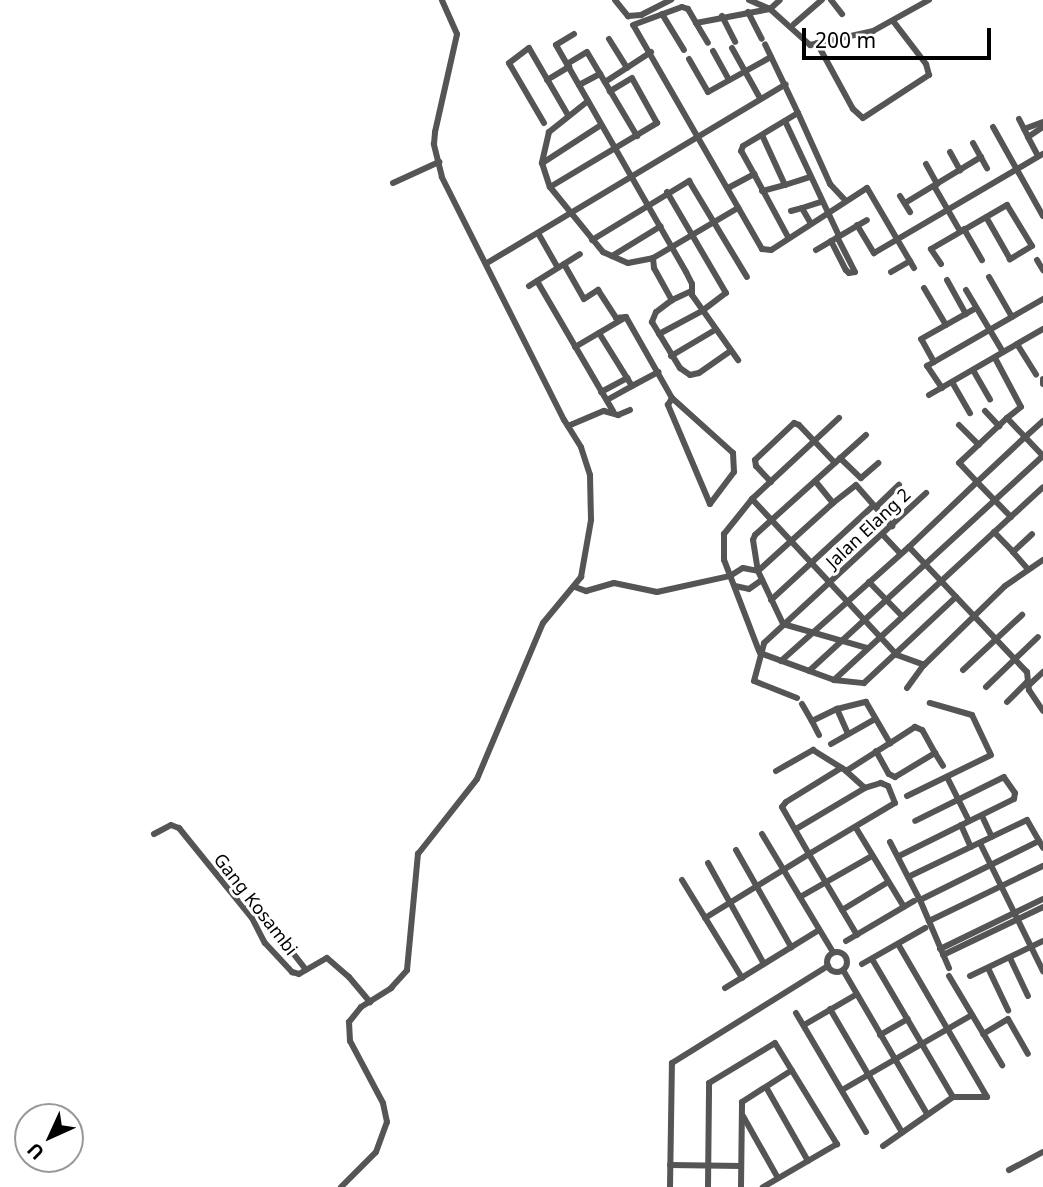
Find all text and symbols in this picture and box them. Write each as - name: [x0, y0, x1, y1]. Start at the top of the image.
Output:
- scale bar: [805, 14, 994, 58]
- text: 200 m: [815, 26, 876, 54]
- street label: Jalan Elang 2: [821, 483, 915, 573]
- street label: Gang Kosambi: [210, 849, 302, 959]
- north arrow: [14, 1103, 84, 1173]
- text: U: [21, 1137, 50, 1166]

